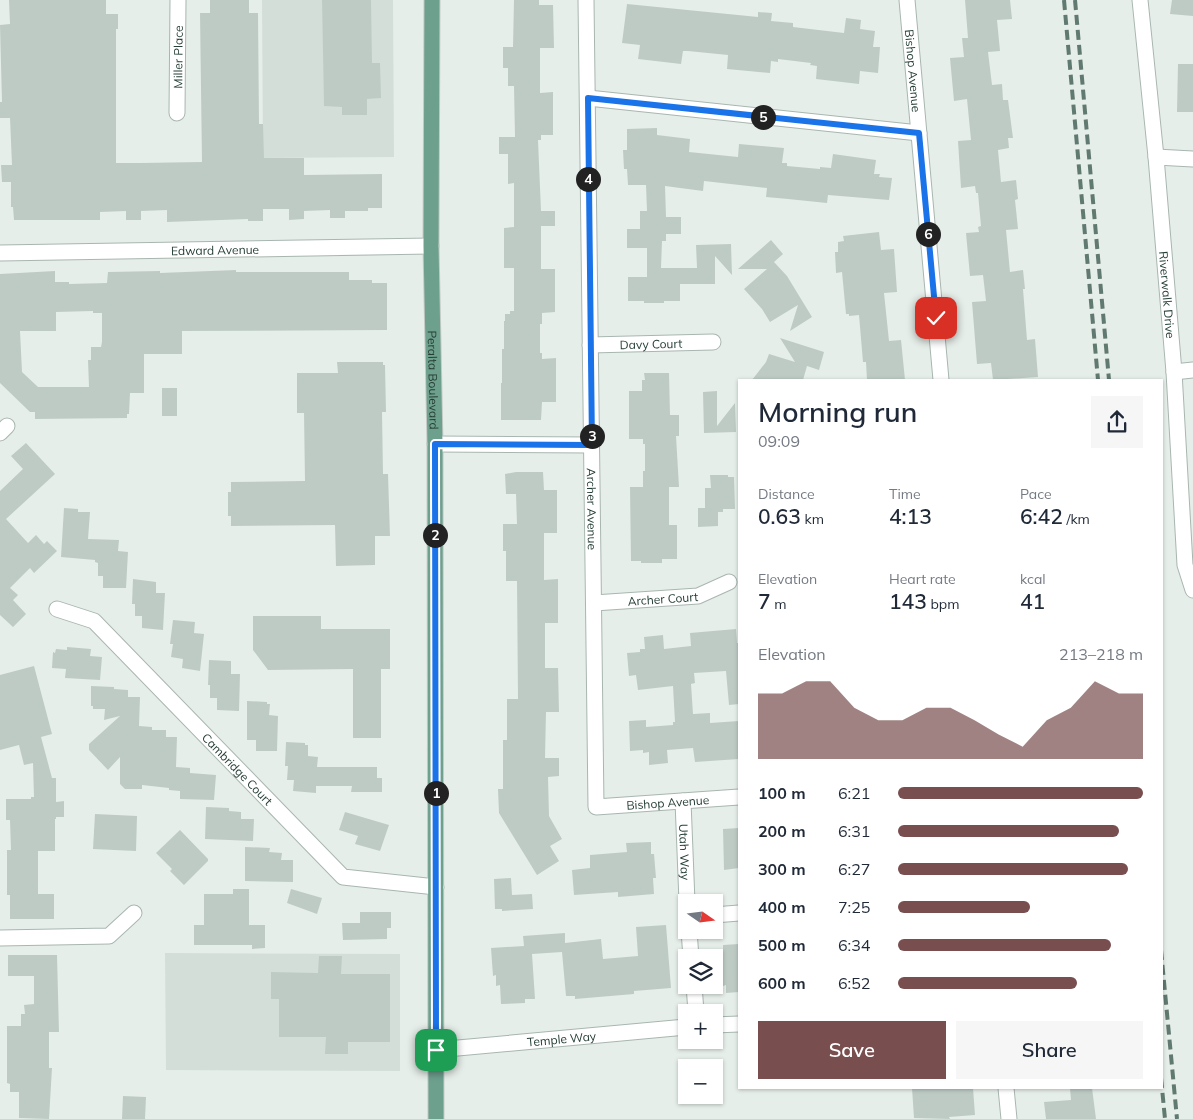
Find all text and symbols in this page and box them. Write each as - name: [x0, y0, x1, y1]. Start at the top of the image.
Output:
- street label: Miller Place: [170, 25, 185, 89]
- street label: Bishop Avenue: [902, 29, 925, 113]
- pin: 5: [750, 104, 776, 130]
- text: 5: [759, 108, 768, 126]
- pin: 4: [576, 166, 600, 192]
- text: 4: [584, 170, 593, 188]
- pin: 6: [916, 222, 940, 246]
- text: 6: [924, 225, 933, 243]
- street label: Edward Avenue: [171, 241, 259, 258]
- street label: Riverwalk Drive: [1156, 251, 1179, 339]
- pin: [915, 297, 957, 339]
- icon: check: [922, 304, 950, 332]
- street label: Peralta Boulevard: [425, 330, 442, 430]
- street label: Davy Court: [619, 335, 682, 352]
- text: Morning run: [758, 394, 917, 429]
- button: share: [1091, 396, 1143, 448]
- pin: 3: [580, 424, 604, 448]
- text: 3: [588, 427, 597, 445]
- text: 09:09: [758, 431, 800, 451]
- street label: Archer Avenue: [584, 468, 600, 550]
- text: Distance: [758, 485, 815, 503]
- text: Time: [889, 485, 921, 503]
- text: Pace: [1020, 485, 1052, 503]
- text: 0.63: [758, 503, 801, 529]
- text: 4:13: [889, 503, 932, 529]
- text: 6:42: [1020, 503, 1063, 529]
- text: km: [801, 510, 824, 528]
- text: /km: [1063, 510, 1090, 528]
- pin: 2: [422, 522, 448, 548]
- text: 2: [431, 526, 440, 544]
- text: Elevation: [758, 570, 817, 588]
- text: Heart rate: [889, 570, 956, 588]
- text: kcal: [1020, 570, 1046, 588]
- text: 7: [758, 588, 771, 614]
- text: 143: [889, 588, 927, 614]
- text: 41: [1020, 588, 1045, 614]
- street label: Archer Court: [627, 589, 699, 608]
- text: m: [771, 595, 787, 613]
- text: bpm: [927, 595, 960, 613]
- text: Elevation: [758, 644, 826, 664]
- text: 213–218 m: [1059, 644, 1143, 664]
- street label: Cambridge Court: [199, 730, 276, 808]
- pin: 1: [424, 780, 448, 806]
- text: 100 m: [758, 783, 806, 803]
- text: 6:21: [838, 783, 870, 803]
- text: 1: [432, 784, 441, 802]
- street label: Bishop Avenue: [626, 792, 710, 812]
- text: 200 m: [758, 821, 806, 841]
- text: 6:31: [838, 821, 870, 841]
- street label: Utah Way: [676, 823, 694, 881]
- text: 300 m: [758, 859, 806, 879]
- text: 6:27: [838, 859, 870, 879]
- north arrow: [678, 894, 722, 939]
- map controls: [678, 894, 723, 1104]
- text: 400 m: [758, 897, 806, 917]
- text: 7:25: [838, 897, 870, 917]
- text: 500 m: [758, 935, 806, 955]
- text: 6:34: [838, 935, 870, 955]
- button: layers: [678, 949, 723, 994]
- text: 600 m: [758, 973, 806, 993]
- text: 6:52: [838, 973, 870, 993]
- button: +: [678, 1004, 723, 1049]
- button: Save: [758, 1021, 946, 1079]
- button: Share: [956, 1021, 1143, 1079]
- street label: Temple Way: [526, 1028, 597, 1049]
- pin: [415, 1029, 457, 1071]
- icon: arrive: [422, 1036, 450, 1064]
- button: −: [678, 1059, 723, 1104]

